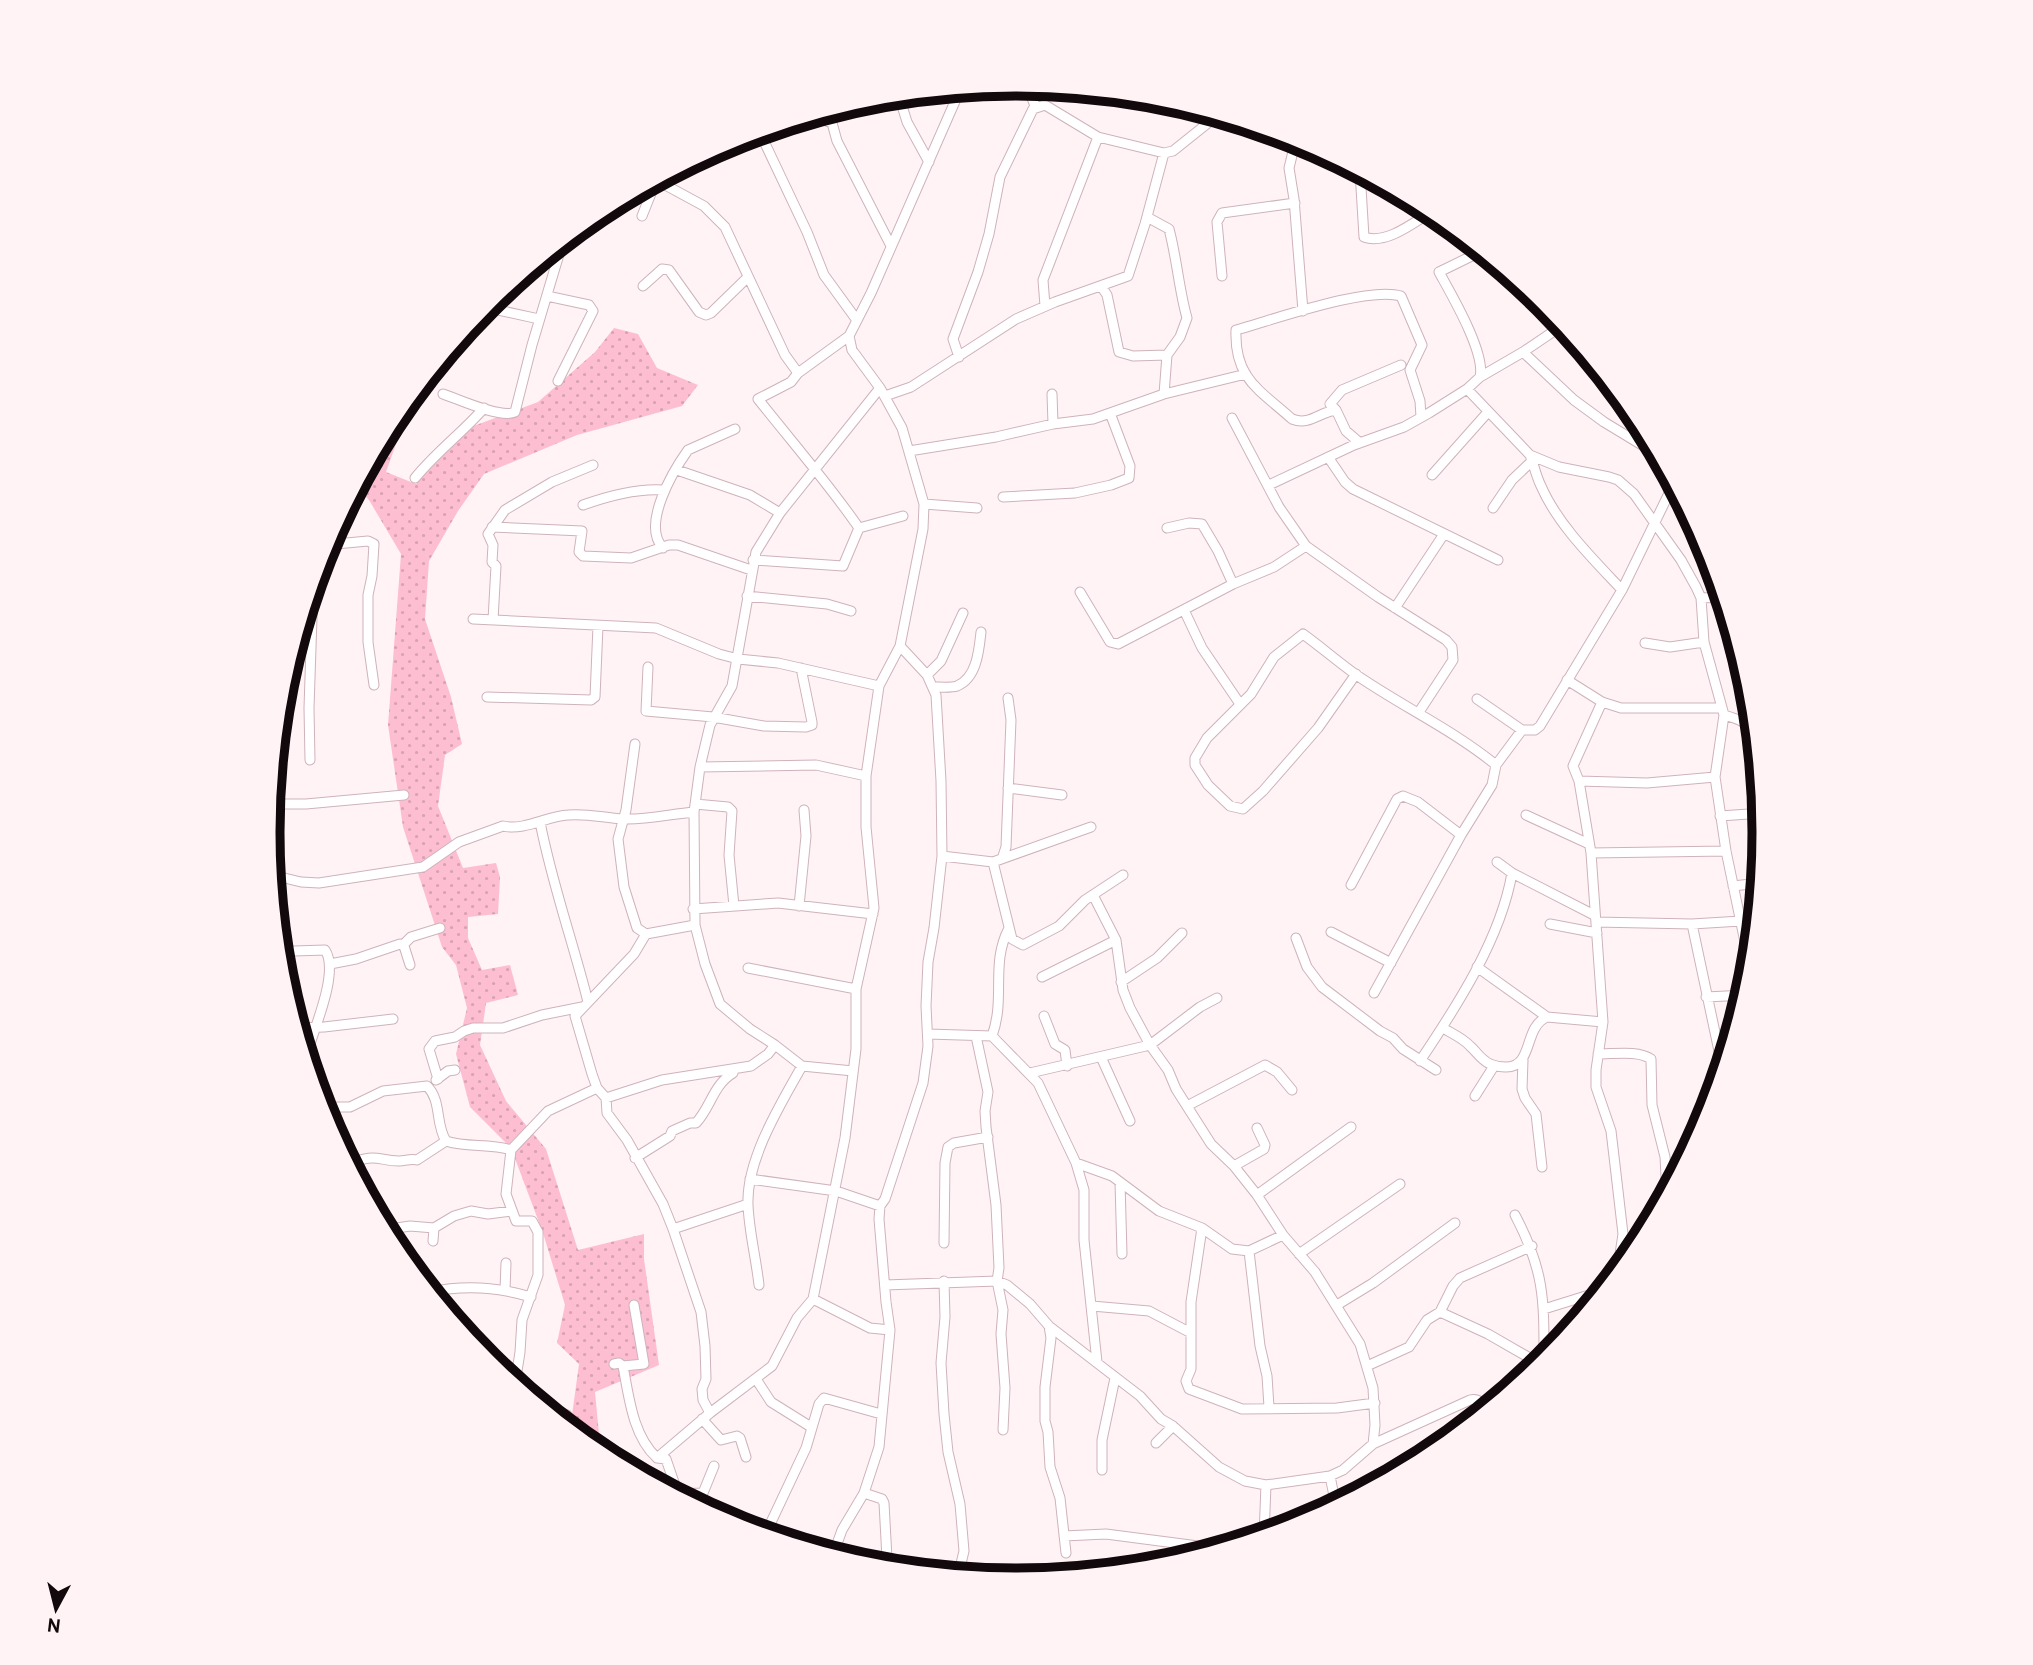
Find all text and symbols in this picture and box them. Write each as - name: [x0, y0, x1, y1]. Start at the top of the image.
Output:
- north arrow: [21, 1574, 91, 1644]
- text: N: [46, 1611, 62, 1637]

